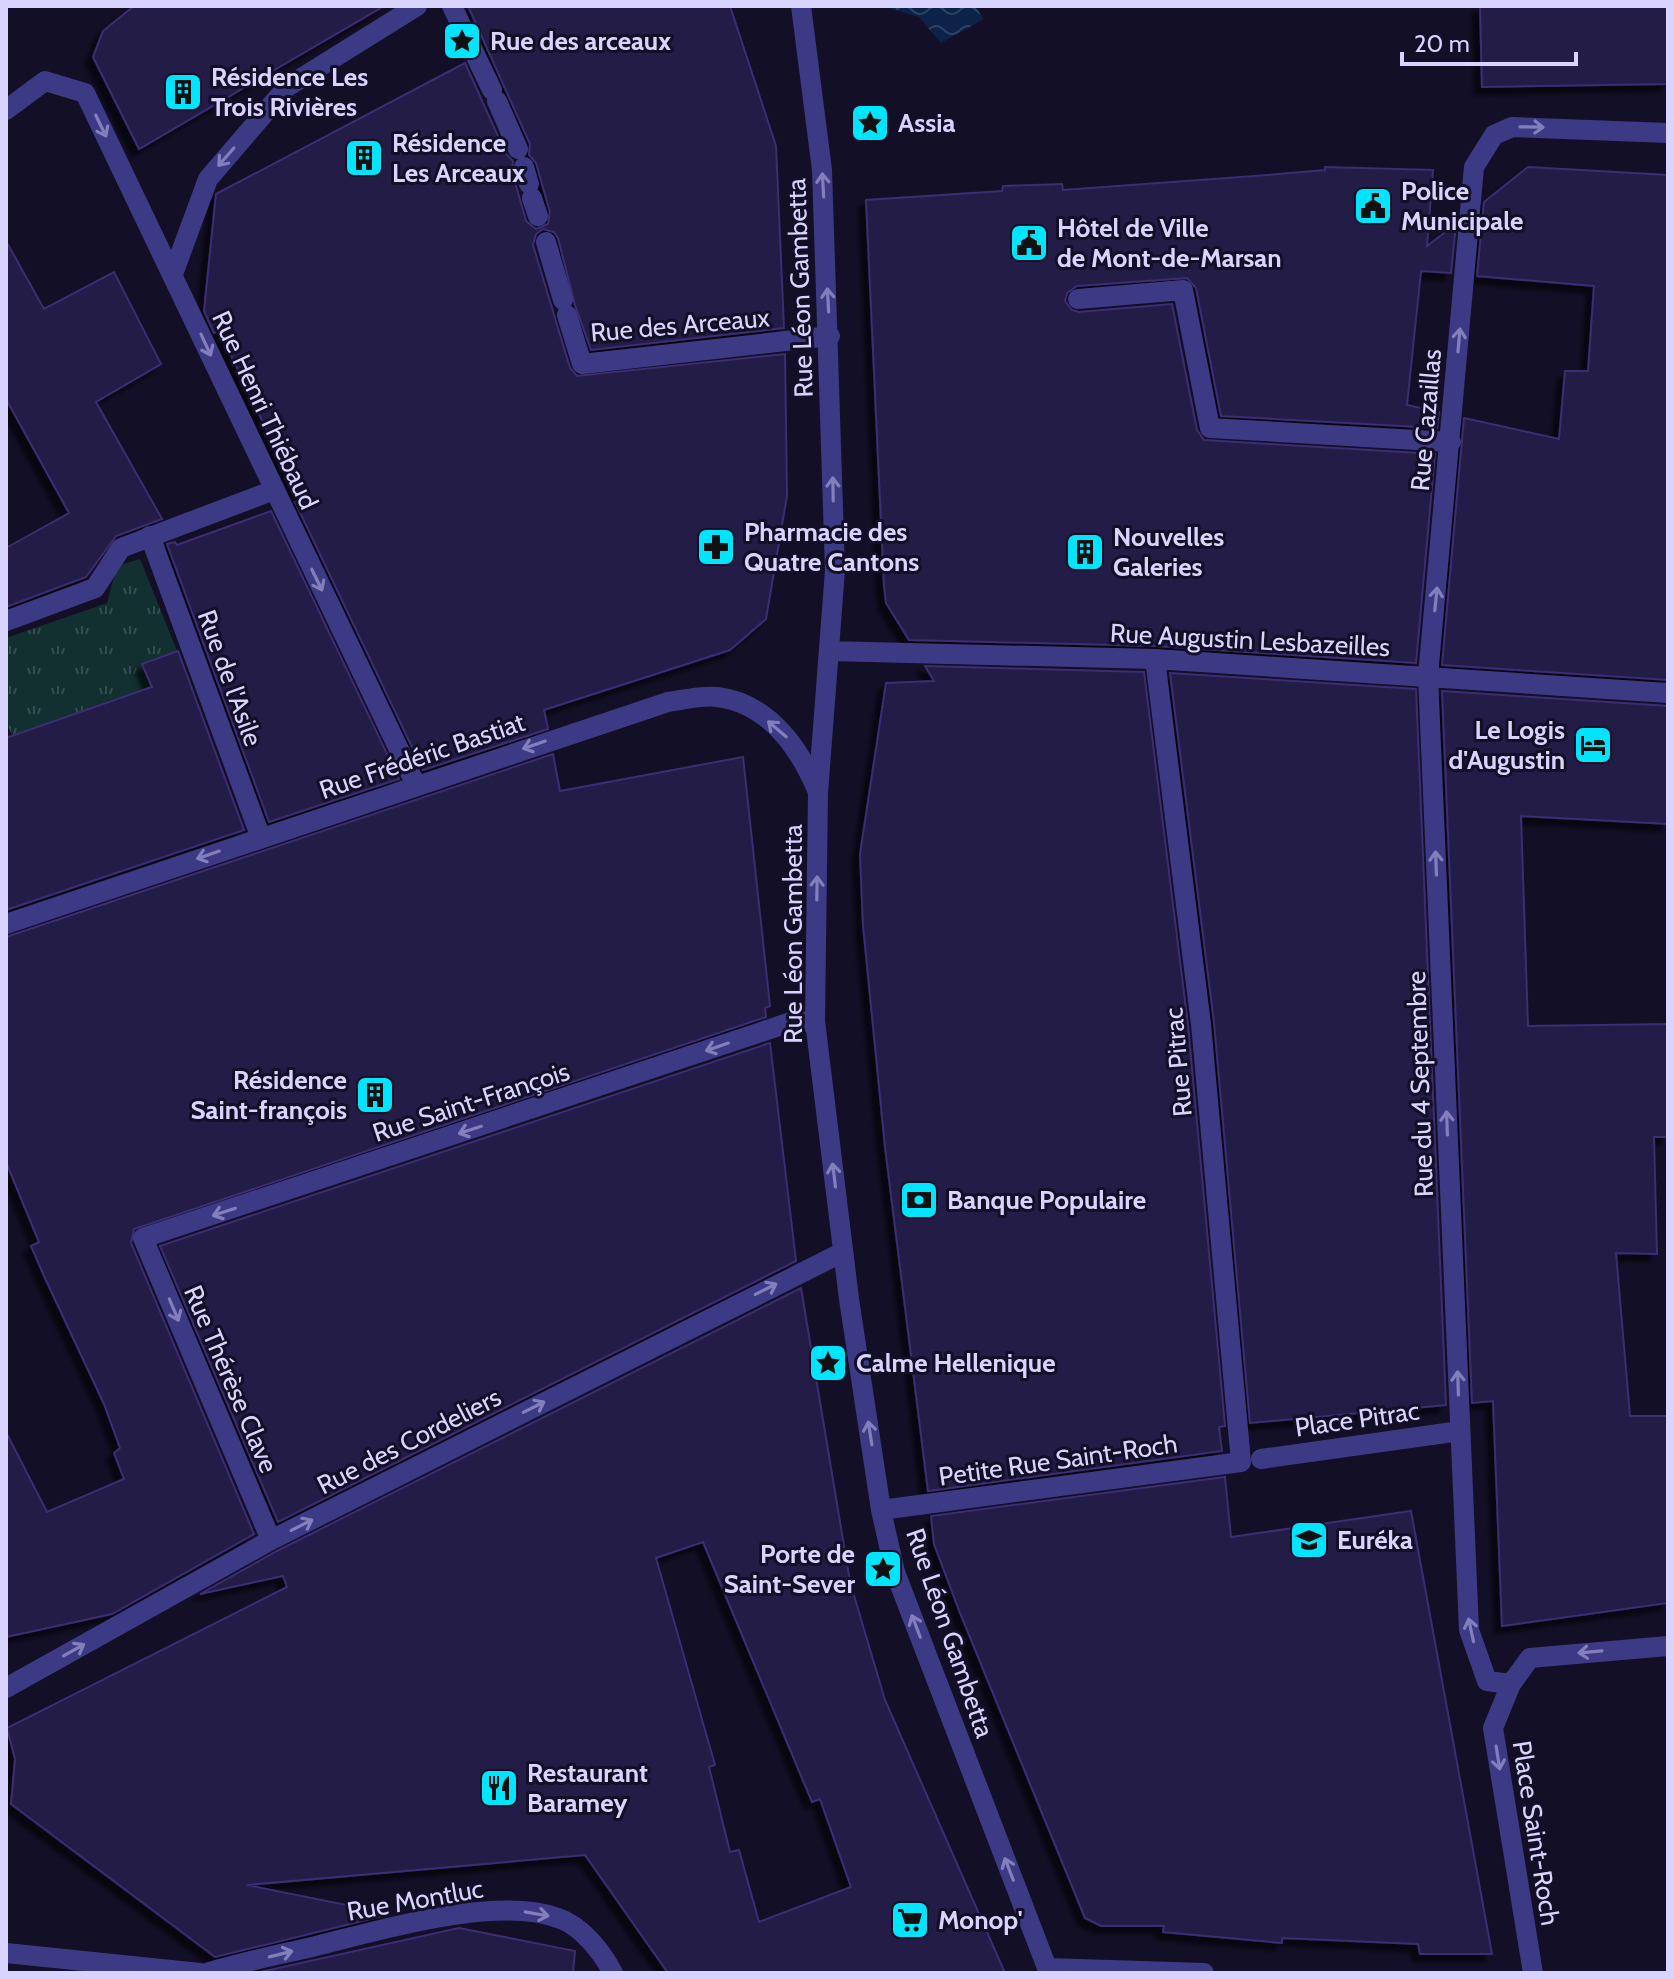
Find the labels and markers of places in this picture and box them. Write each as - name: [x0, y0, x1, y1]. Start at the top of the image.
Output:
- place icon: Rue des arceaux: [441, 20, 483, 62]
- place label: Rue des arceaux: [490, 25, 671, 57]
- place label: Résidence Les Trois Rivières: [211, 61, 368, 123]
- building icon: Résidence Les Trois Rivières: [162, 71, 204, 113]
- place icon: Assia: [849, 102, 891, 144]
- place label: Assia: [898, 107, 955, 139]
- place label: Résidence Les Arceaux: [392, 127, 525, 189]
- building icon: Résidence Les Arceaux: [343, 137, 385, 179]
- place label: Police Municipale: [1401, 175, 1523, 237]
- public building icon: Police Municipale: [1352, 185, 1394, 227]
- place label: Hôtel de Ville de Mont-de-Marsan: [1057, 212, 1282, 274]
- public building icon: Hôtel de Ville de Mont-de-Marsan: [1008, 222, 1050, 264]
- place label: Pharmacie des Quatre Cantons: [744, 516, 919, 578]
- place label: Nouvelles Galeries: [1113, 521, 1224, 583]
- pharmacy icon: Pharmacie des Quatre Cantons: [695, 526, 737, 568]
- building icon: Nouvelles Galeries: [1064, 531, 1106, 573]
- place label: Le Logis d'Augustin: [1448, 714, 1565, 776]
- hotel icon: Le Logis d'Augustin: [1572, 724, 1614, 766]
- place label: Résidence Saint-françois: [190, 1064, 347, 1126]
- building icon: Résidence Saint-françois: [354, 1074, 396, 1116]
- bank icon: Banque Populaire: [898, 1179, 940, 1221]
- place label: Banque Populaire: [947, 1184, 1146, 1216]
- place icon: Calme Hellenique: [807, 1342, 849, 1384]
- place label: Calme Hellenique: [856, 1347, 1056, 1379]
- school or university icon: Euréka: [1288, 1519, 1330, 1561]
- place label: Euréka: [1337, 1524, 1413, 1556]
- place label: Porte de Saint-Sever: [724, 1538, 855, 1600]
- place icon: Porte de Saint-Sever: [862, 1548, 904, 1590]
- place label: Restaurant Baramey: [527, 1757, 648, 1819]
- restaurant icon: Restaurant Baramey: [478, 1767, 520, 1809]
- supermarket icon: Monop': [889, 1899, 931, 1941]
- place label: Monop': [938, 1904, 1022, 1936]

